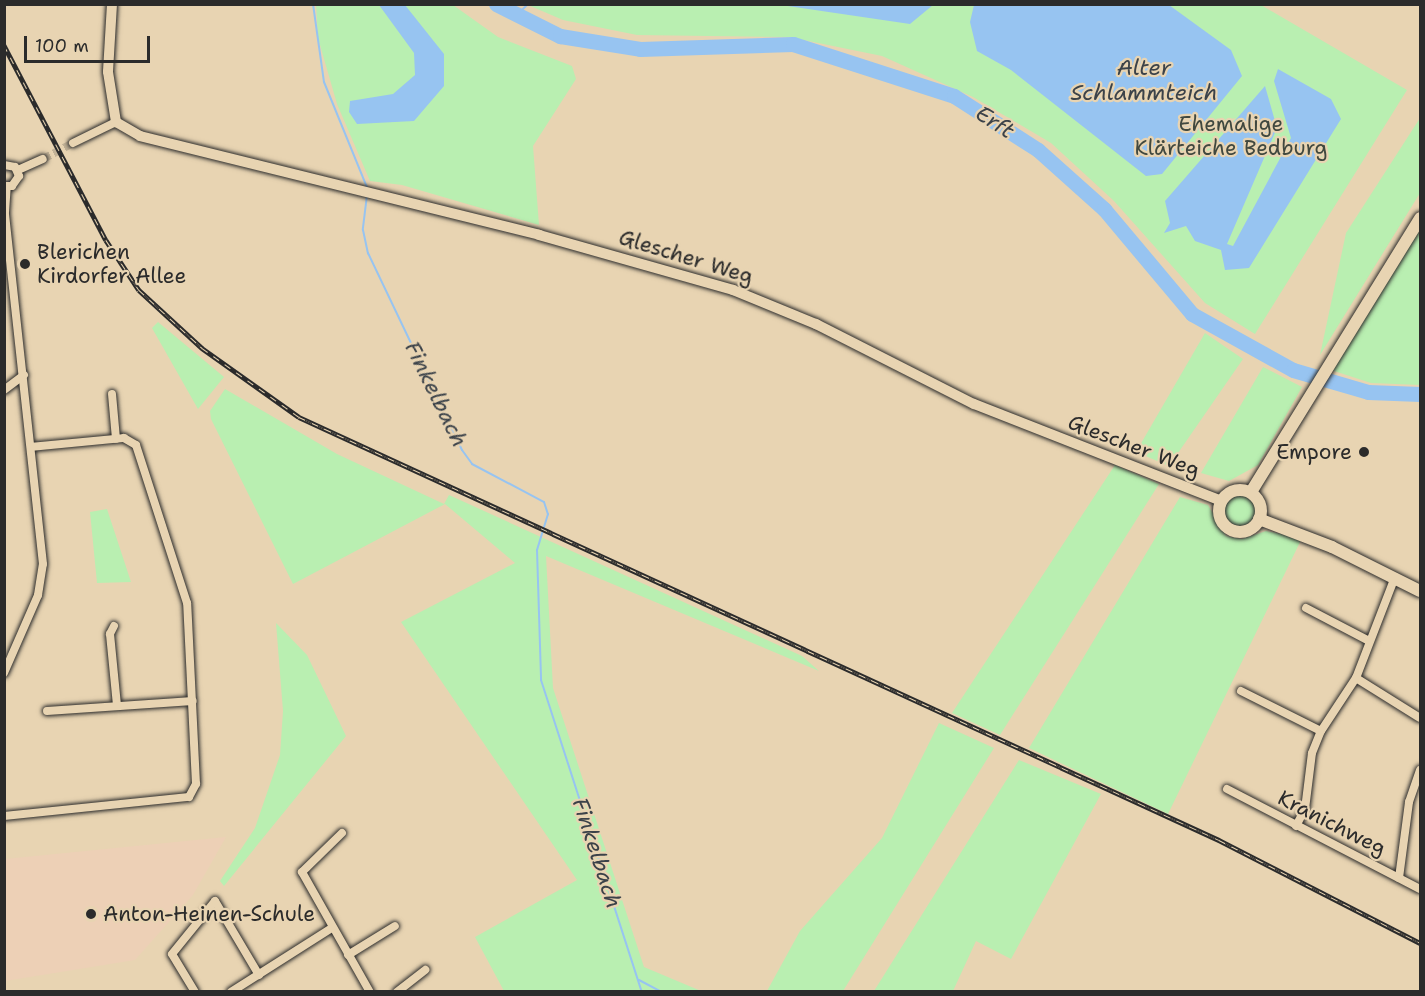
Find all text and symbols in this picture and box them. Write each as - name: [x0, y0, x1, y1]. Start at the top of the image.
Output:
- scale bar: [27, 24, 153, 62]
- text: 100 m: [35, 34, 89, 58]
- water label: Alter Schlammteich: [1070, 54, 1218, 106]
- water label: Erft: [971, 100, 1019, 144]
- park label: Ehemalige Klärteiche Bedburg: [1135, 111, 1327, 161]
- street label: Glescher Weg: [616, 225, 756, 289]
- place label: Blerichen Kirdorfer Allee: [37, 239, 186, 289]
- marker: Blerichen Kirdorfer Allee: [18, 257, 32, 271]
- water label: Finkelbach: [399, 337, 473, 451]
- street label: Glescher Weg: [1065, 409, 1203, 483]
- place label: Empore: [1276, 439, 1352, 465]
- marker: Empore: [1357, 445, 1371, 459]
- street label: Kranichweg: [1274, 785, 1390, 861]
- water label: Finkelbach: [567, 794, 627, 912]
- place label: Anton-Heinen-Schule: [103, 901, 315, 927]
- marker: Anton-Heinen-Schule: [84, 907, 98, 921]

